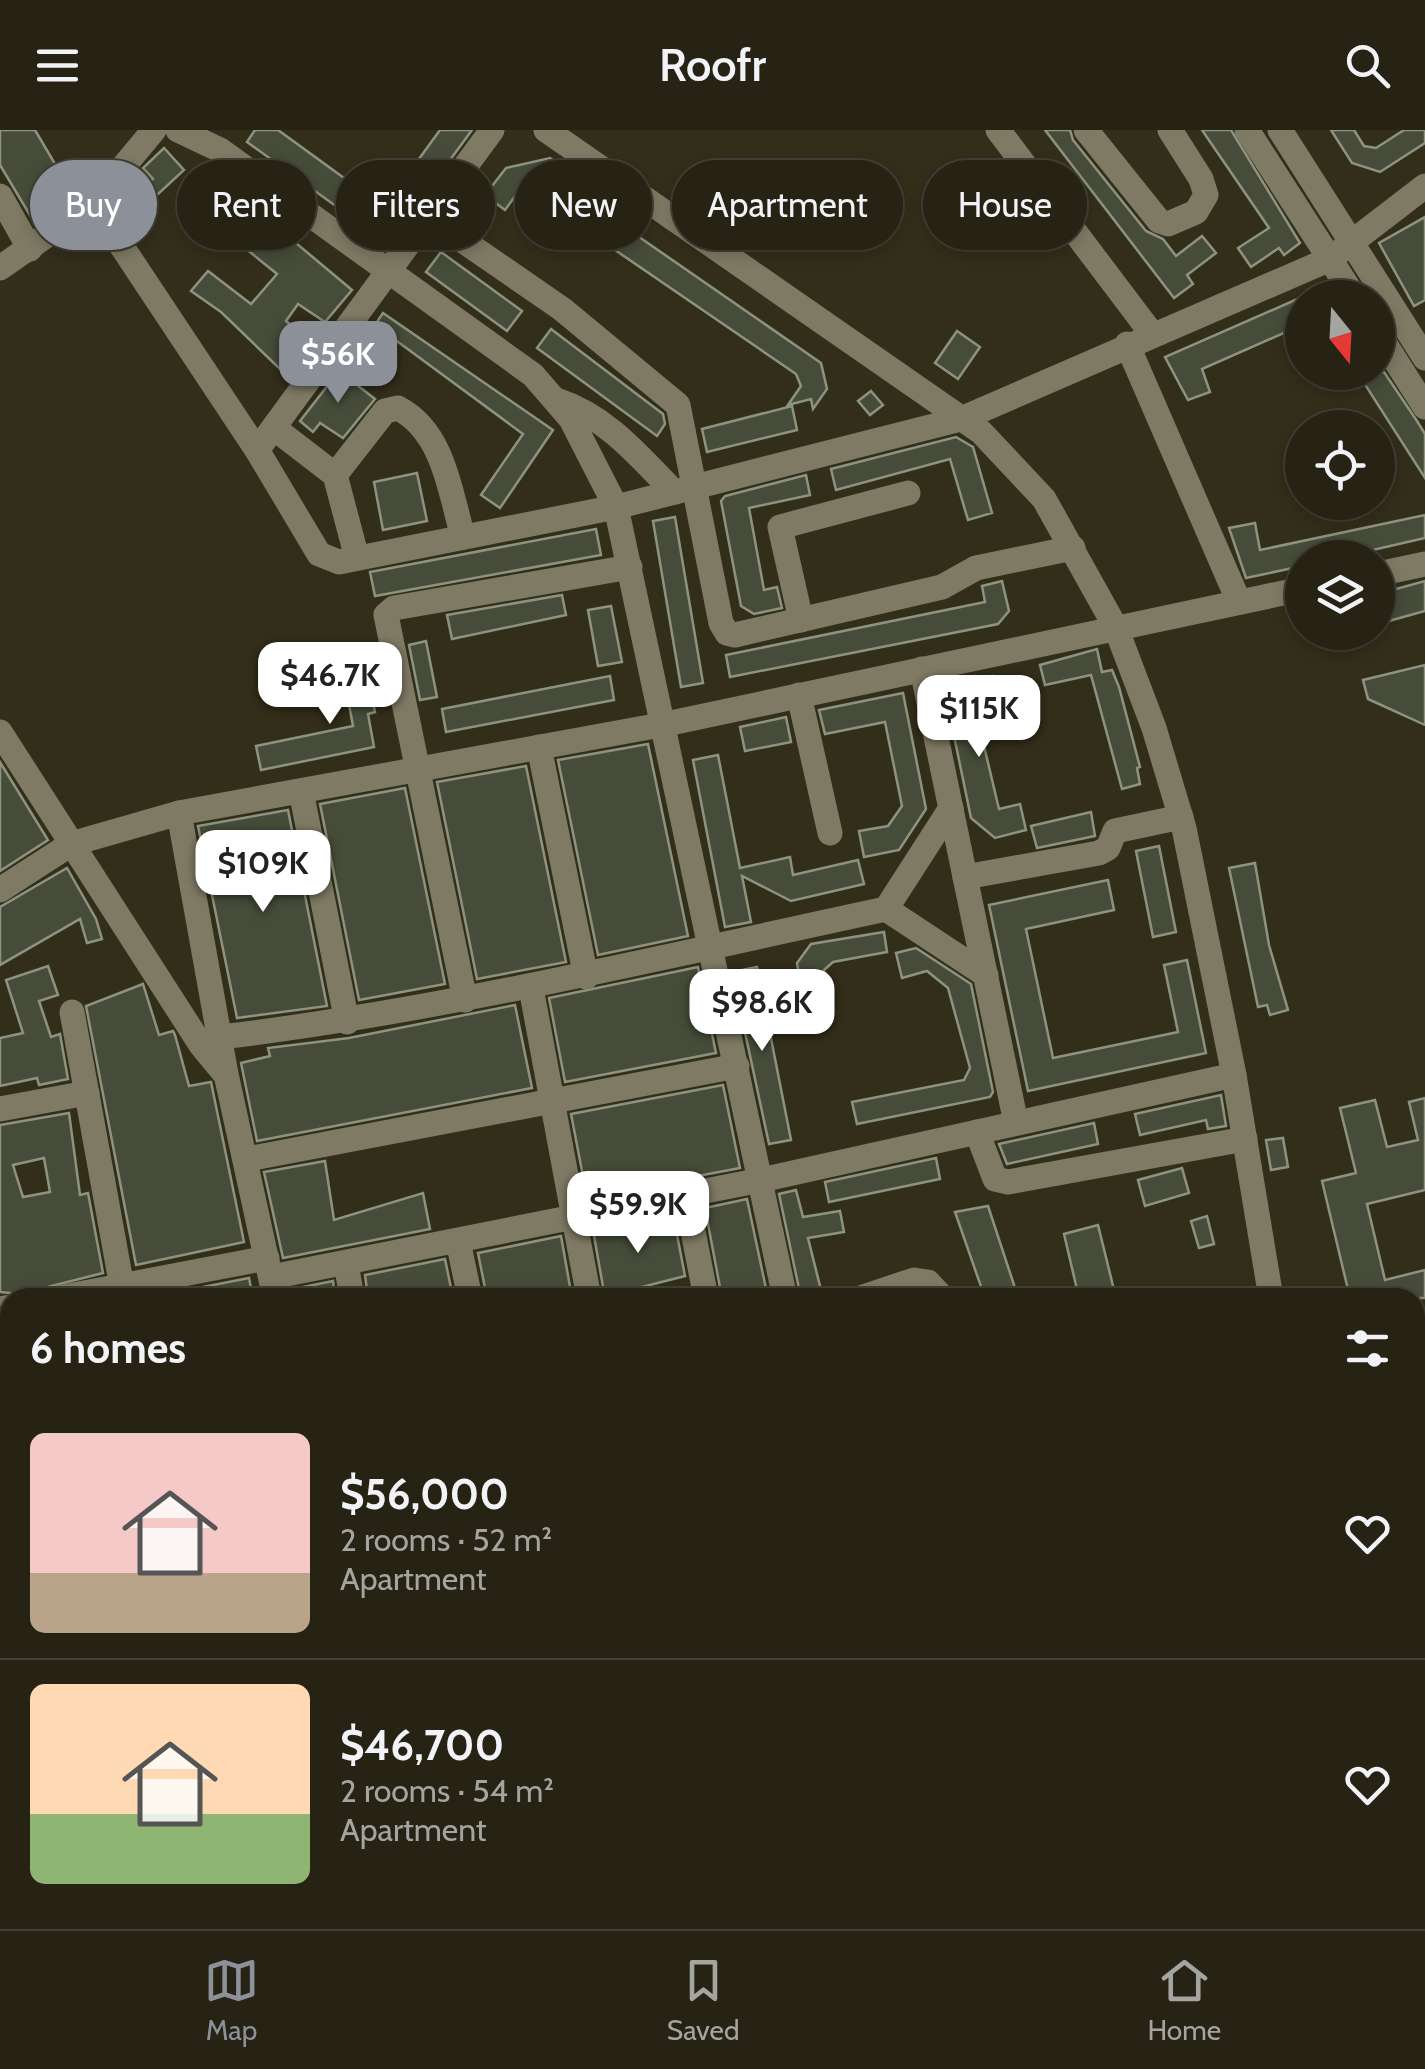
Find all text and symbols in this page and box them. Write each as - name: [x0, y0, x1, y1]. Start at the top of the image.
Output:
- icon: menu: [30, 38, 85, 93]
- text: Roofr: [659, 38, 766, 92]
- icon: search: [1340, 38, 1395, 93]
- chip: Buy: [30, 160, 157, 250]
- chip: Rent: [177, 160, 316, 250]
- chip: Filters: [336, 160, 495, 250]
- chip: New: [515, 160, 652, 250]
- chip: Apartment: [672, 160, 903, 250]
- chip: House: [923, 160, 1087, 250]
- north arrow: [1285, 280, 1395, 390]
- map controls: [1285, 280, 1395, 650]
- pin: $56K: [279, 321, 397, 406]
- text: $56K: [301, 334, 375, 373]
- button: locate: [1285, 410, 1395, 520]
- button: layers: [1285, 540, 1395, 650]
- pin: $46.7K: [249, 642, 411, 727]
- text: $46.7K: [280, 655, 380, 694]
- pin: $115K: [909, 675, 1049, 760]
- text: $115K: [939, 688, 1019, 727]
- pin: $109K: [193, 830, 333, 915]
- text: $109K: [217, 843, 309, 882]
- pin: $98.6K: [681, 969, 843, 1054]
- text: $98.6K: [711, 982, 813, 1021]
- pin: $59.9K: [557, 1171, 719, 1256]
- text: $59.9K: [589, 1184, 687, 1223]
- icon: filters: [1340, 1321, 1395, 1376]
- text: 6 homes: [30, 1322, 186, 1374]
- text: $56,000: [340, 1468, 509, 1520]
- icon: home: [110, 1473, 230, 1593]
- icon: heart: [1340, 1506, 1395, 1561]
- text: 2 rooms · 52 m²: [340, 1520, 552, 1559]
- text: Apartment: [340, 1559, 487, 1598]
- text: $46,700: [340, 1719, 504, 1771]
- icon: home: [110, 1724, 230, 1844]
- icon: heart: [1340, 1757, 1395, 1812]
- text: 2 rooms · 54 m²: [340, 1771, 554, 1810]
- text: Apartment: [340, 1810, 487, 1849]
- tab: Map: [204, 1953, 259, 2047]
- tab: Saved: [667, 1953, 740, 2047]
- tab: Home: [1147, 1953, 1221, 2047]

